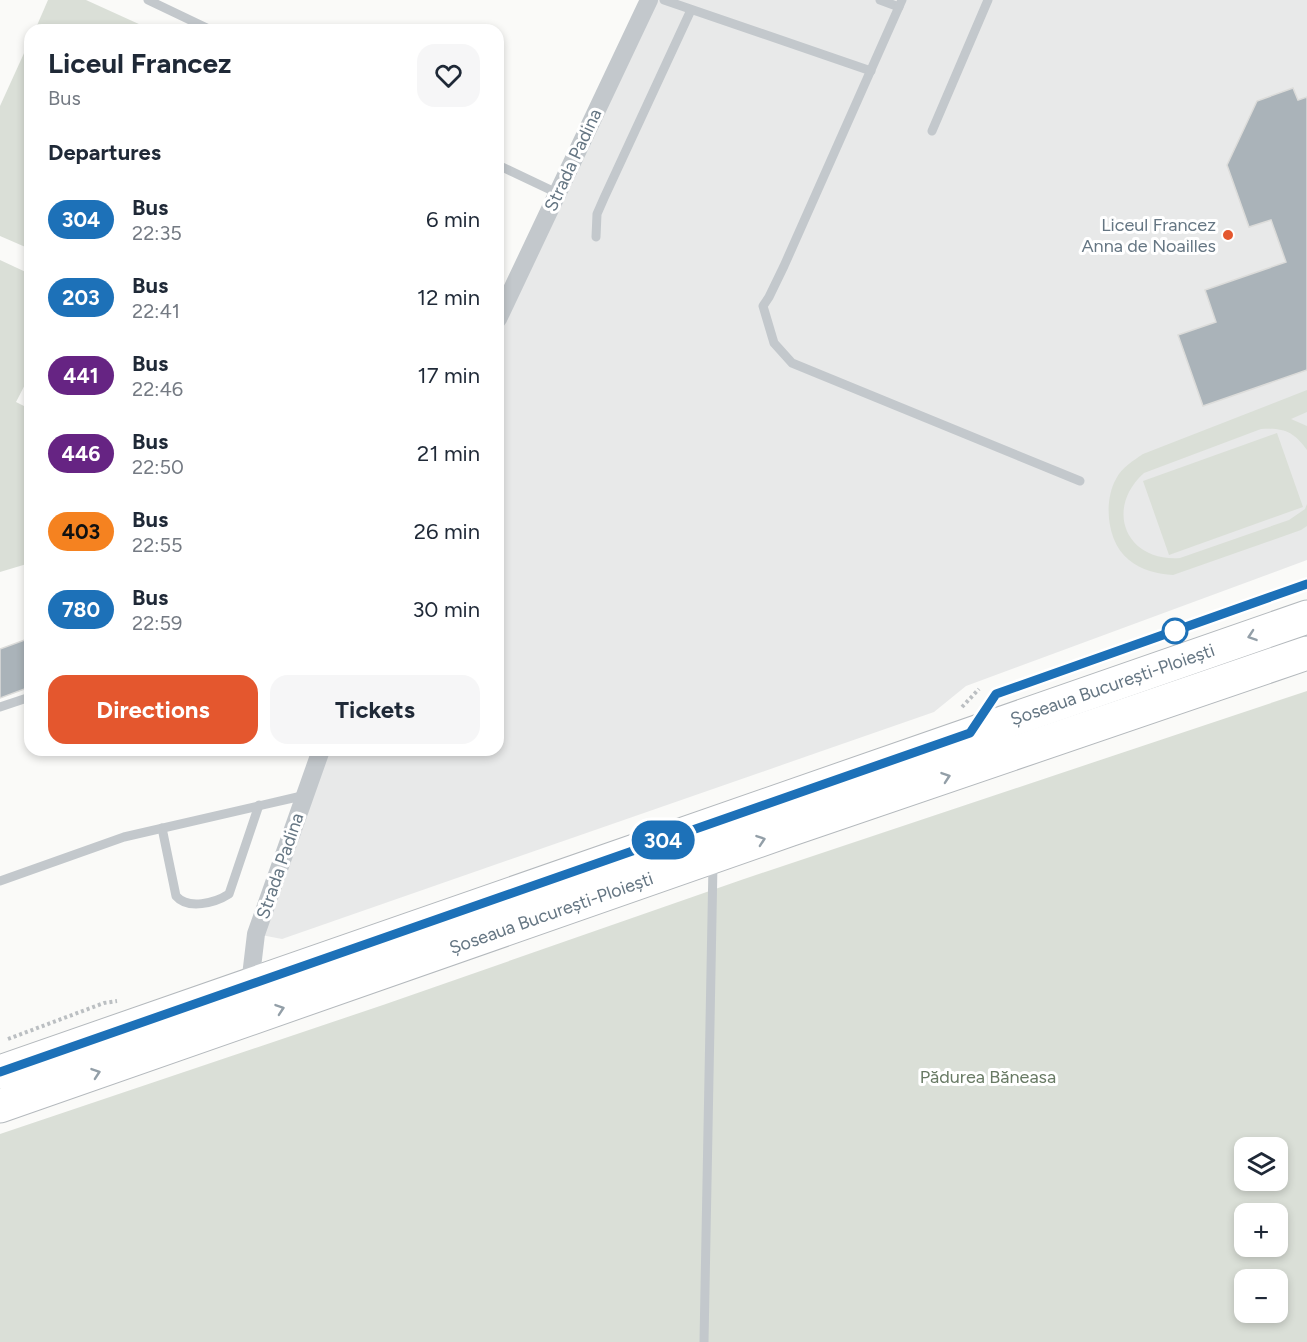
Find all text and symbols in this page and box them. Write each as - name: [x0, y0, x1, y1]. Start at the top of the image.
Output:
- button: heart: [417, 44, 480, 107]
- text: Liceul Francez: [48, 46, 231, 80]
- text: Bus: [48, 86, 81, 110]
- street label: Strada Padina: [540, 105, 606, 215]
- text: Departures: [48, 139, 161, 166]
- text: Bus: [132, 194, 168, 221]
- text: 6 min: [426, 206, 480, 233]
- text: 304: [62, 207, 100, 232]
- place label: Liceul Francez Anna de Noailles: [1081, 214, 1216, 257]
- text: 22:35: [132, 221, 182, 245]
- marker: Liceul Francez Anna de Noailles: [1221, 228, 1235, 242]
- text: Bus: [132, 272, 168, 299]
- text: 12 min: [417, 284, 480, 311]
- text: 203: [62, 285, 100, 310]
- text: 22:41: [132, 299, 180, 323]
- text: Bus: [132, 350, 168, 377]
- text: 17 min: [418, 362, 480, 389]
- text: 441: [63, 363, 99, 388]
- text: 22:46: [132, 377, 183, 401]
- text: Bus: [132, 428, 168, 455]
- text: 21 min: [417, 440, 480, 467]
- text: 446: [62, 441, 100, 466]
- text: 22:50: [132, 455, 184, 479]
- text: Bus: [132, 506, 168, 533]
- text: 26 min: [414, 518, 480, 545]
- text: 403: [62, 519, 100, 544]
- text: 22:55: [132, 533, 182, 557]
- text: Bus: [132, 584, 168, 611]
- text: 30 min: [412, 596, 480, 623]
- text: 780: [62, 597, 100, 622]
- text: 22:59: [132, 611, 182, 635]
- unlabelled marker: [1162, 618, 1188, 644]
- one-way arrow: [1247, 628, 1258, 641]
- street label: Șoseaua București-Ploiești: [1008, 639, 1218, 730]
- button: Directions: [48, 675, 258, 744]
- button: Tickets: [270, 675, 480, 744]
- one-way arrow: [940, 771, 950, 784]
- street label: Strada Padina: [252, 810, 308, 922]
- line badge: 304: [628, 820, 698, 860]
- text: 304: [644, 828, 682, 853]
- one-way arrow: [755, 834, 766, 847]
- street label: Șoseaua București-Ploiești: [446, 867, 656, 959]
- one-way arrow: [274, 1003, 285, 1016]
- park label: Pădurea Băneasa: [920, 1066, 1056, 1088]
- one-way arrow: [90, 1067, 101, 1080]
- map controls: [1234, 1137, 1288, 1323]
- button: layers: [1234, 1137, 1288, 1191]
- button: +: [1234, 1203, 1288, 1257]
- button: −: [1234, 1269, 1288, 1323]

